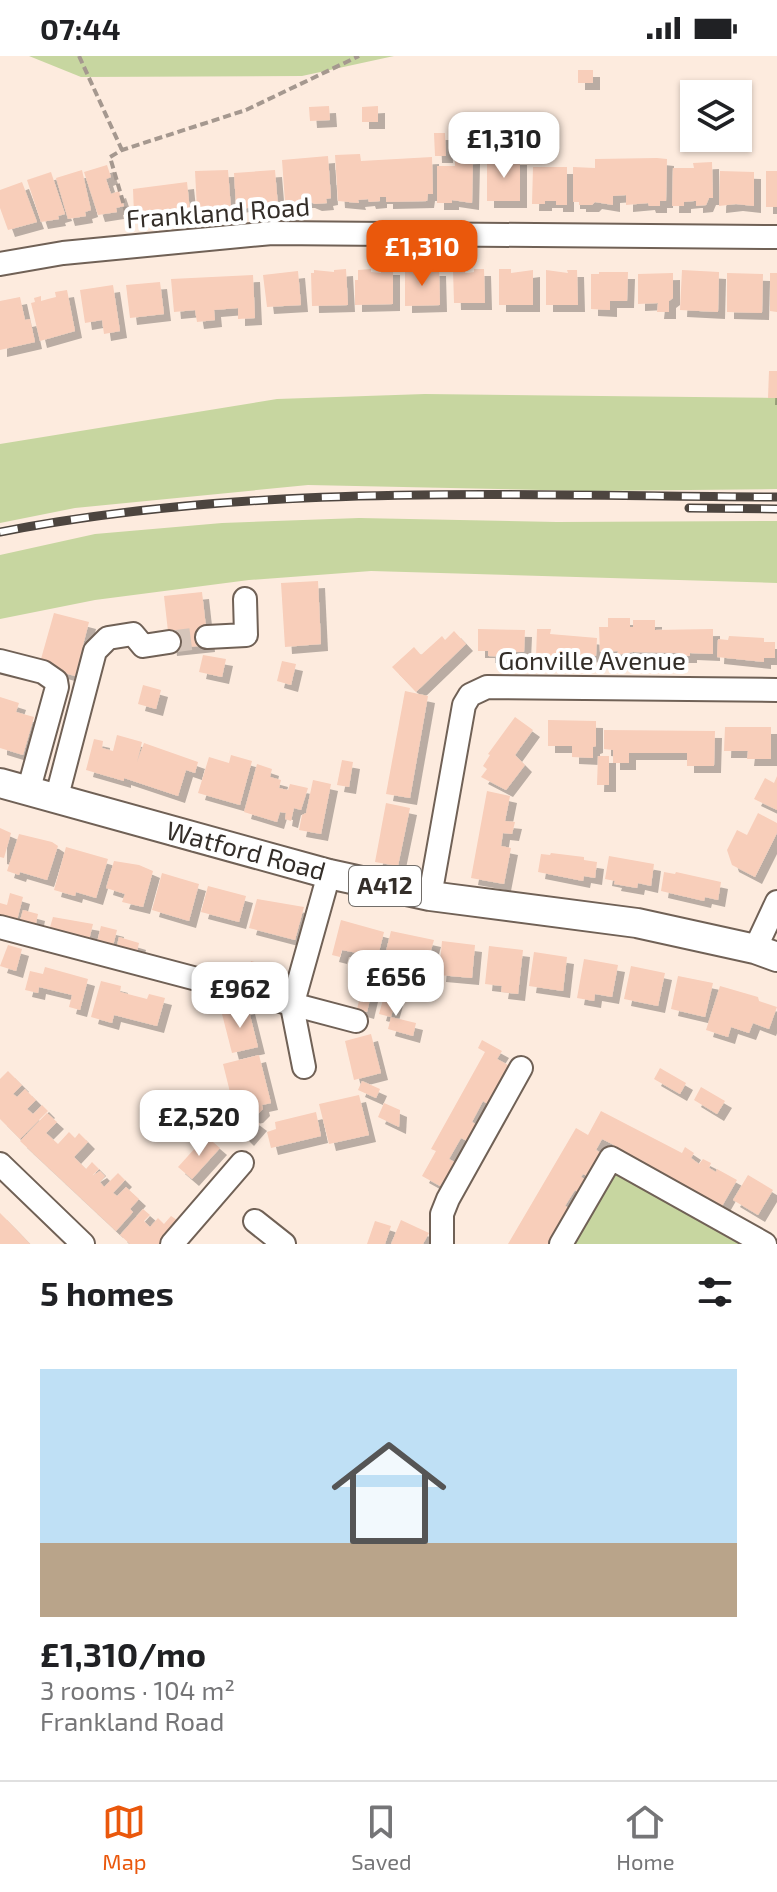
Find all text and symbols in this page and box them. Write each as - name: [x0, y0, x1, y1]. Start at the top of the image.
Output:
- text: 07:44: [40, 10, 121, 46]
- map controls: [680, 80, 752, 152]
- button: layers: [680, 80, 752, 152]
- pin: £1,310: [439, 112, 569, 180]
- text: £1,310: [466, 122, 542, 153]
- street label: Frankland Road: [125, 190, 311, 233]
- pin: £1,310: [357, 220, 487, 288]
- text: £1,310: [384, 230, 460, 261]
- street label: Gonville Avenue: [498, 644, 686, 675]
- street label: Watford Road: [163, 813, 329, 886]
- road number: A412: [349, 866, 421, 906]
- pin: £656: [349, 950, 443, 1018]
- text: £656: [366, 960, 426, 991]
- pin: £962: [193, 962, 287, 1030]
- text: £962: [209, 972, 271, 1003]
- pin: £2,520: [134, 1090, 264, 1158]
- text: £2,520: [158, 1100, 240, 1131]
- icon: filters: [693, 1270, 737, 1314]
- text: 5 homes: [40, 1272, 174, 1313]
- icon: home: [317, 1421, 461, 1565]
- text: £1,310/mo: [40, 1633, 206, 1674]
- text: 3 rooms · 104 m²: [40, 1674, 235, 1705]
- text: Frankland Road: [40, 1705, 224, 1736]
- tab: Map: [102, 1800, 147, 1874]
- tab: Saved: [351, 1800, 412, 1874]
- tab: Home: [616, 1800, 675, 1874]

